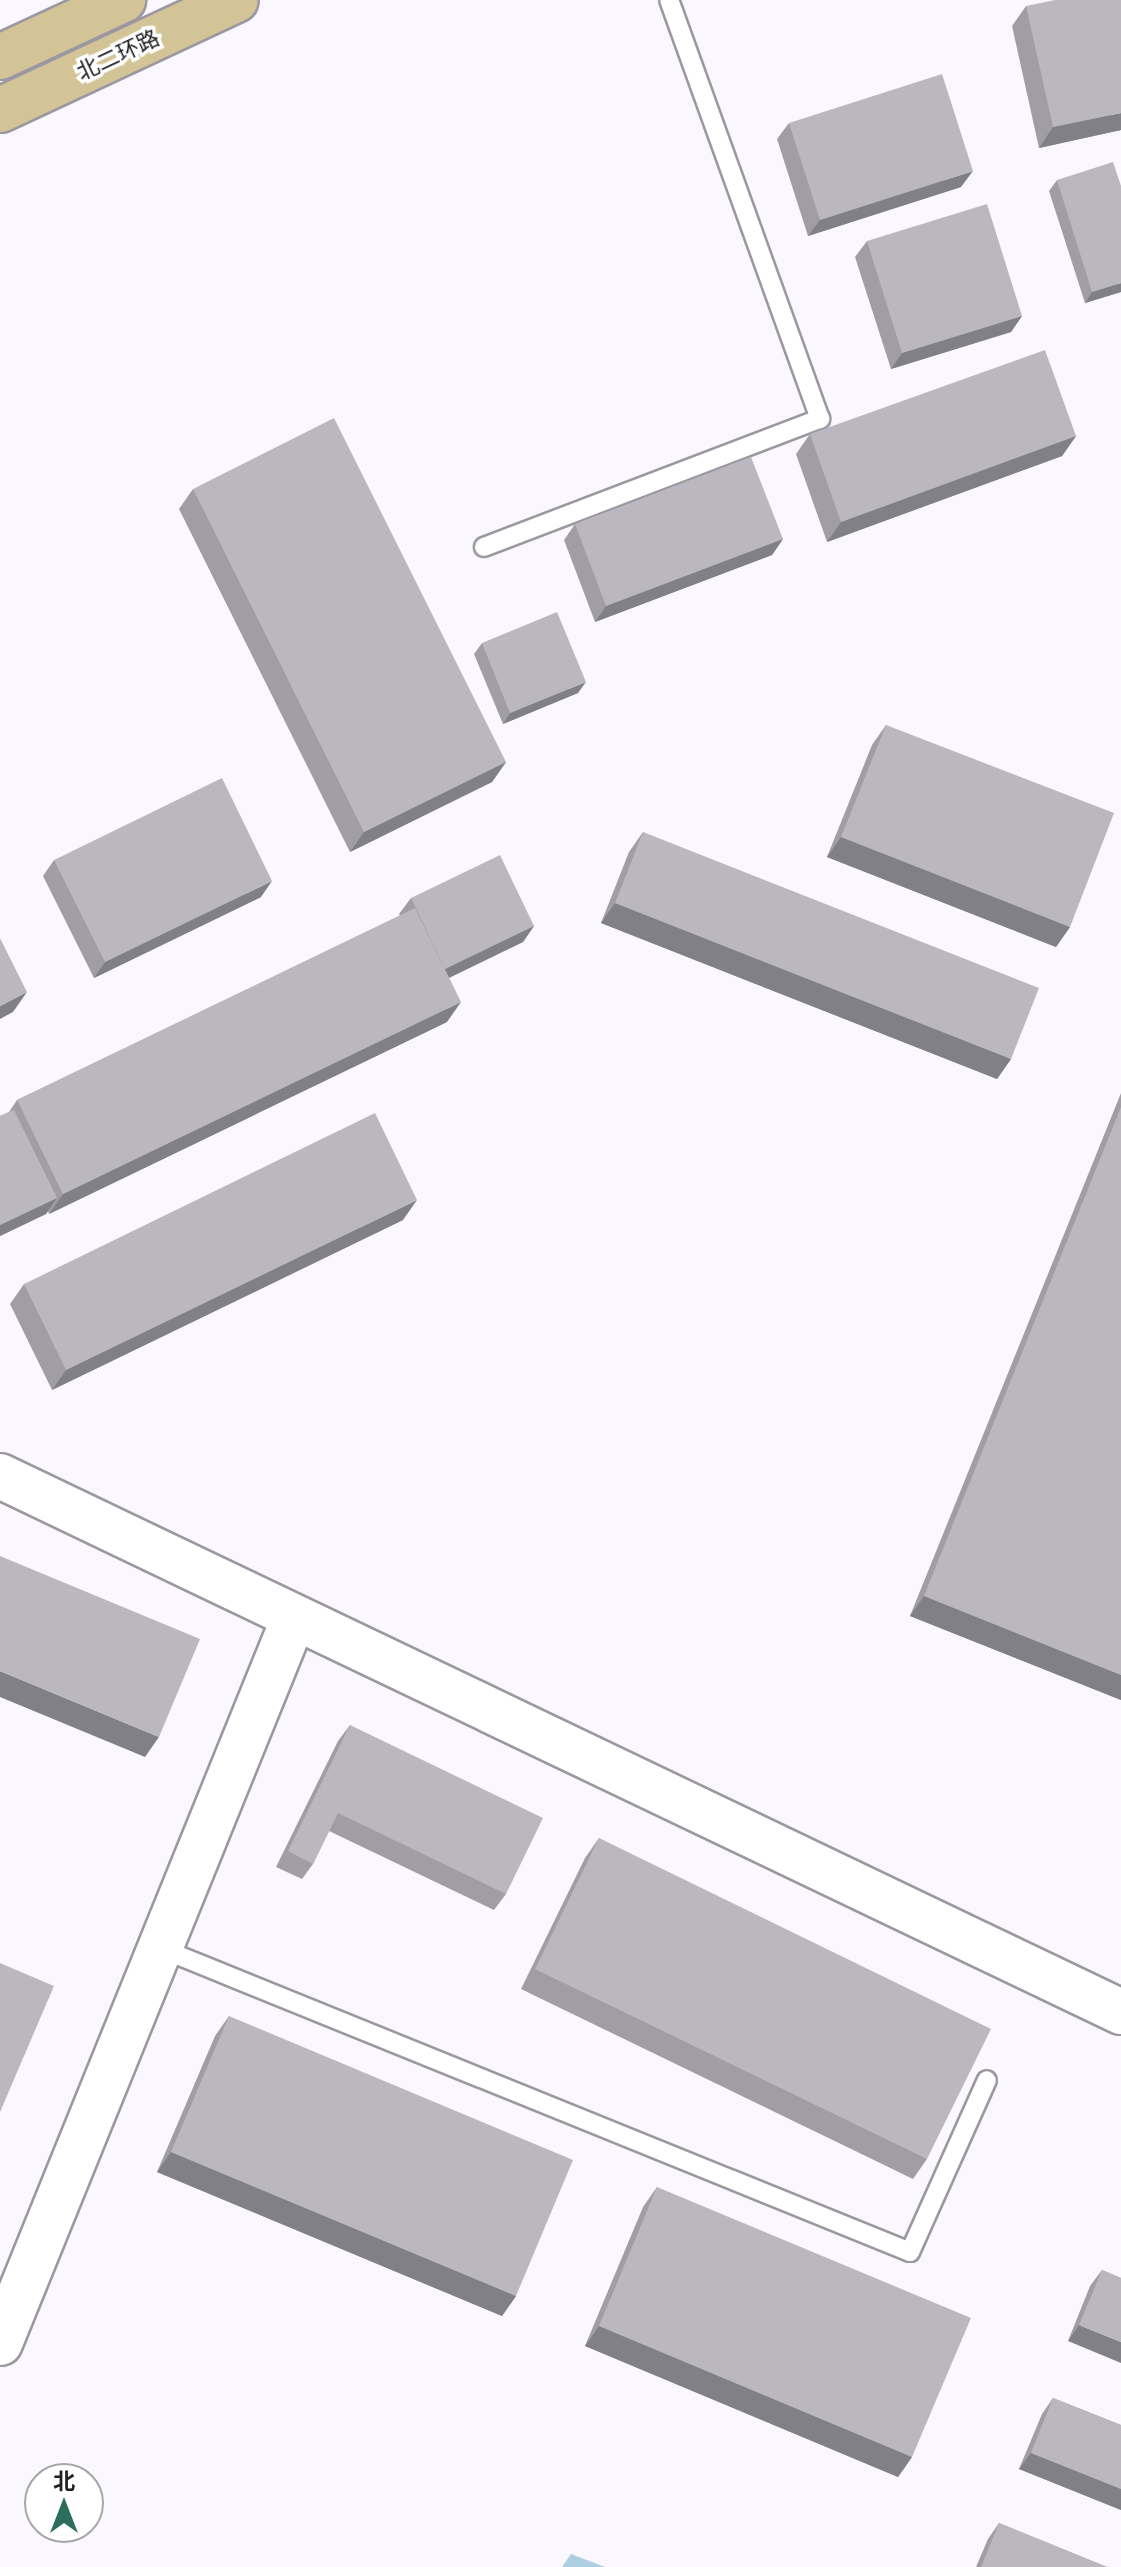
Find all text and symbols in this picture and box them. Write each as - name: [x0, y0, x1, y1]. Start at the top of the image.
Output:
- street label: 北二环路: [73, 24, 163, 86]
- north arrow: [24, 2463, 104, 2543]
- text: 北: [53, 2466, 75, 2496]

